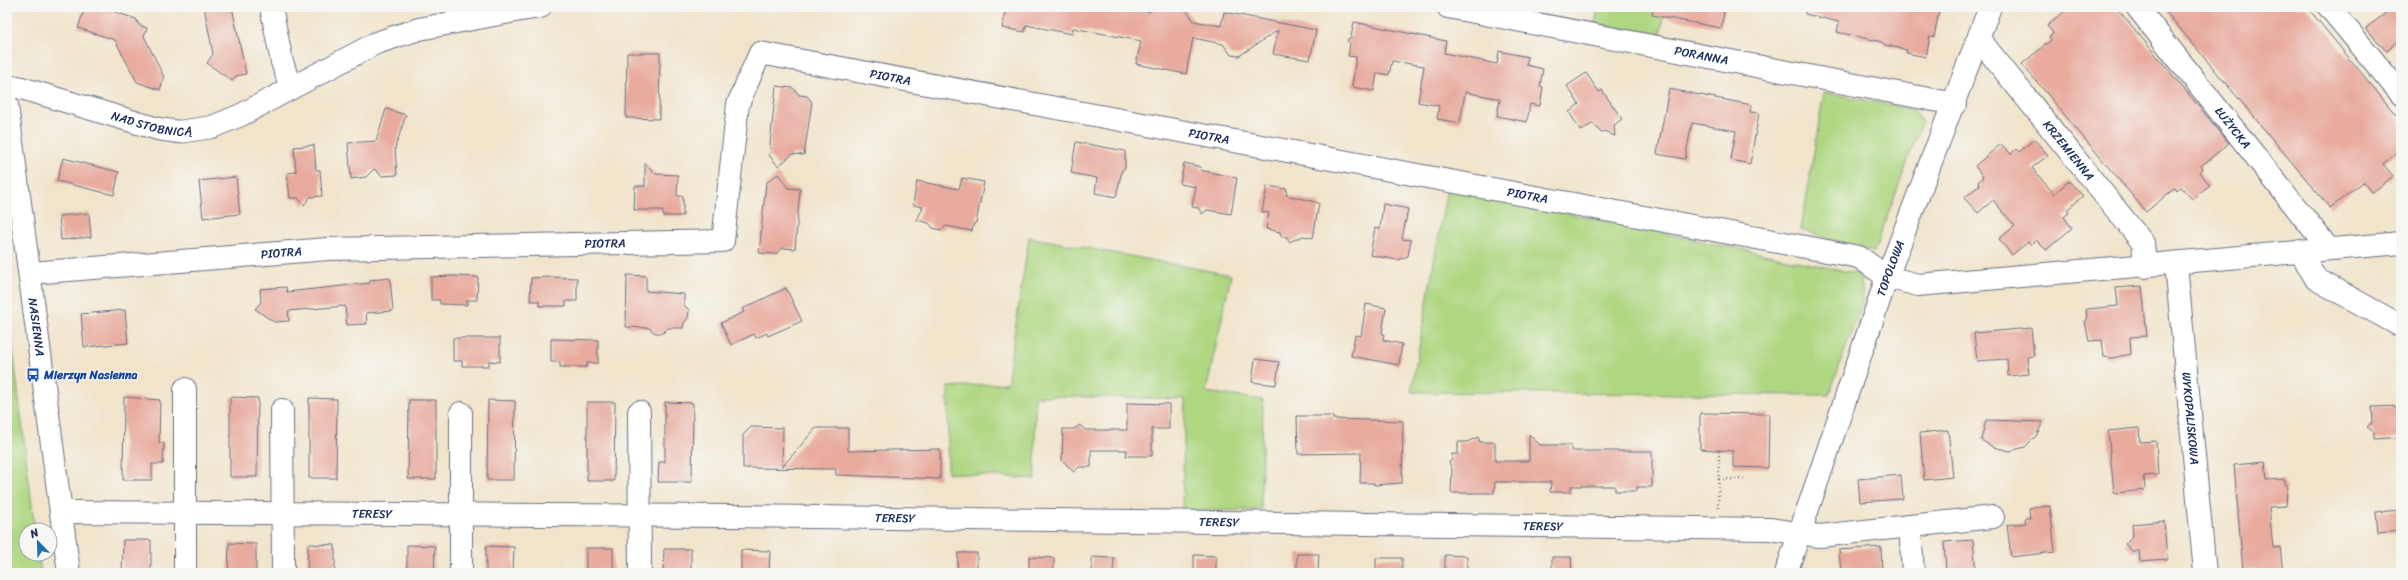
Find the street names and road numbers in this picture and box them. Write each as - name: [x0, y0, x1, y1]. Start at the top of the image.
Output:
- street label: PORANNA: [1672, 40, 1731, 71]
- street label: PIOTRA: [868, 63, 913, 92]
- street label: ŁUŻYCKA: [2209, 102, 2257, 154]
- street label: NAD STOBNICĄ: [108, 105, 194, 143]
- street label: KRZEMIENNA: [2037, 115, 2100, 186]
- street label: PIOTRA: [1187, 122, 1231, 151]
- street label: PIOTRA: [1505, 181, 1550, 210]
- street label: PIOTRA: [584, 232, 626, 255]
- street label: TOPOLOWA: [1870, 237, 1911, 300]
- street label: PIOTRA: [260, 240, 303, 265]
- street label: NASIENNA: [22, 296, 51, 358]
- street label: WYKOPALISKOWA: [2175, 371, 2206, 466]
- street label: TERESY: [352, 503, 394, 525]
- street label: TERESY: [875, 507, 917, 529]
- street label: TERESY: [1199, 511, 1241, 533]
- street label: TERESY: [1523, 515, 1565, 537]

